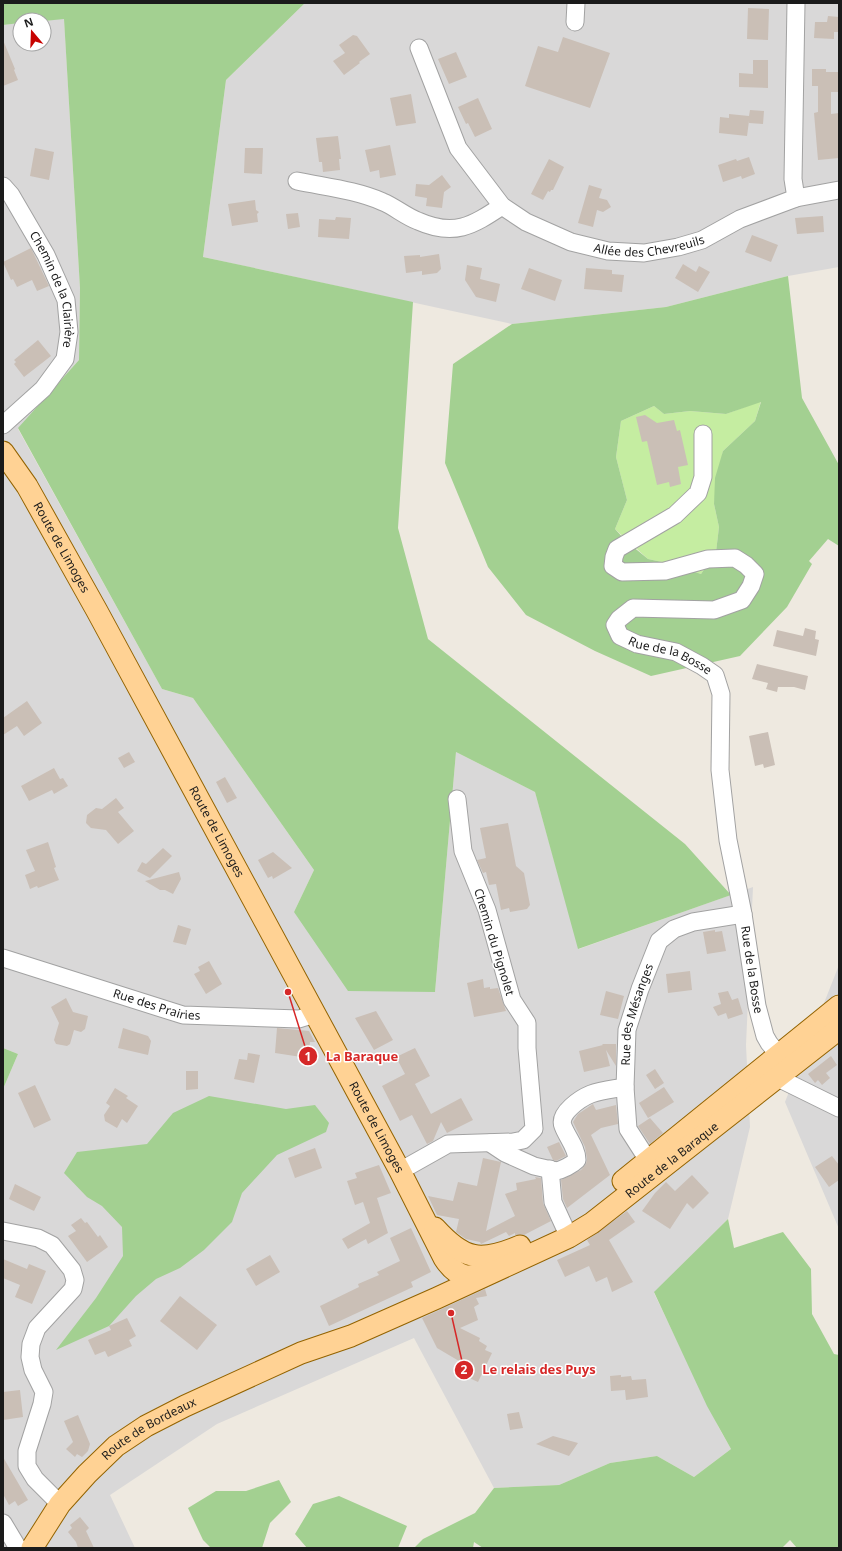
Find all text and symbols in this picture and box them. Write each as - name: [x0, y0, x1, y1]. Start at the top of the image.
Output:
- north arrow: [12, 12, 52, 52]
- text: N: [22, 14, 35, 31]
- street label: Chemin de la Clairière: [26, 228, 78, 349]
- street label: Allée des Chevreuils: [592, 231, 707, 261]
- street label: Route de Limoges: [30, 499, 94, 596]
- street label: Rue de la Bosse: [626, 632, 716, 679]
- street label: Route de Limoges: [185, 783, 249, 881]
- street label: Chemin du Pignolet: [470, 886, 519, 998]
- street label: Rue de la Bosse: [737, 925, 768, 1016]
- street label: Rue des Mésanges: [617, 961, 657, 1066]
- street label: Rue des Prairies: [111, 984, 201, 1024]
- callout: La Baraque: [298, 1044, 406, 1069]
- text: La Baraque: [326, 1047, 399, 1065]
- text: 1: [305, 1048, 311, 1065]
- street label: Route de Limoges: [345, 1078, 409, 1176]
- street label: Route de la Baraque: [621, 1118, 722, 1202]
- callout: Le relais des Puys: [454, 1357, 604, 1382]
- text: Le relais des Puys: [482, 1360, 596, 1378]
- text: 2: [461, 1361, 468, 1378]
- street label: Route de Bordeaux: [98, 1393, 199, 1464]

